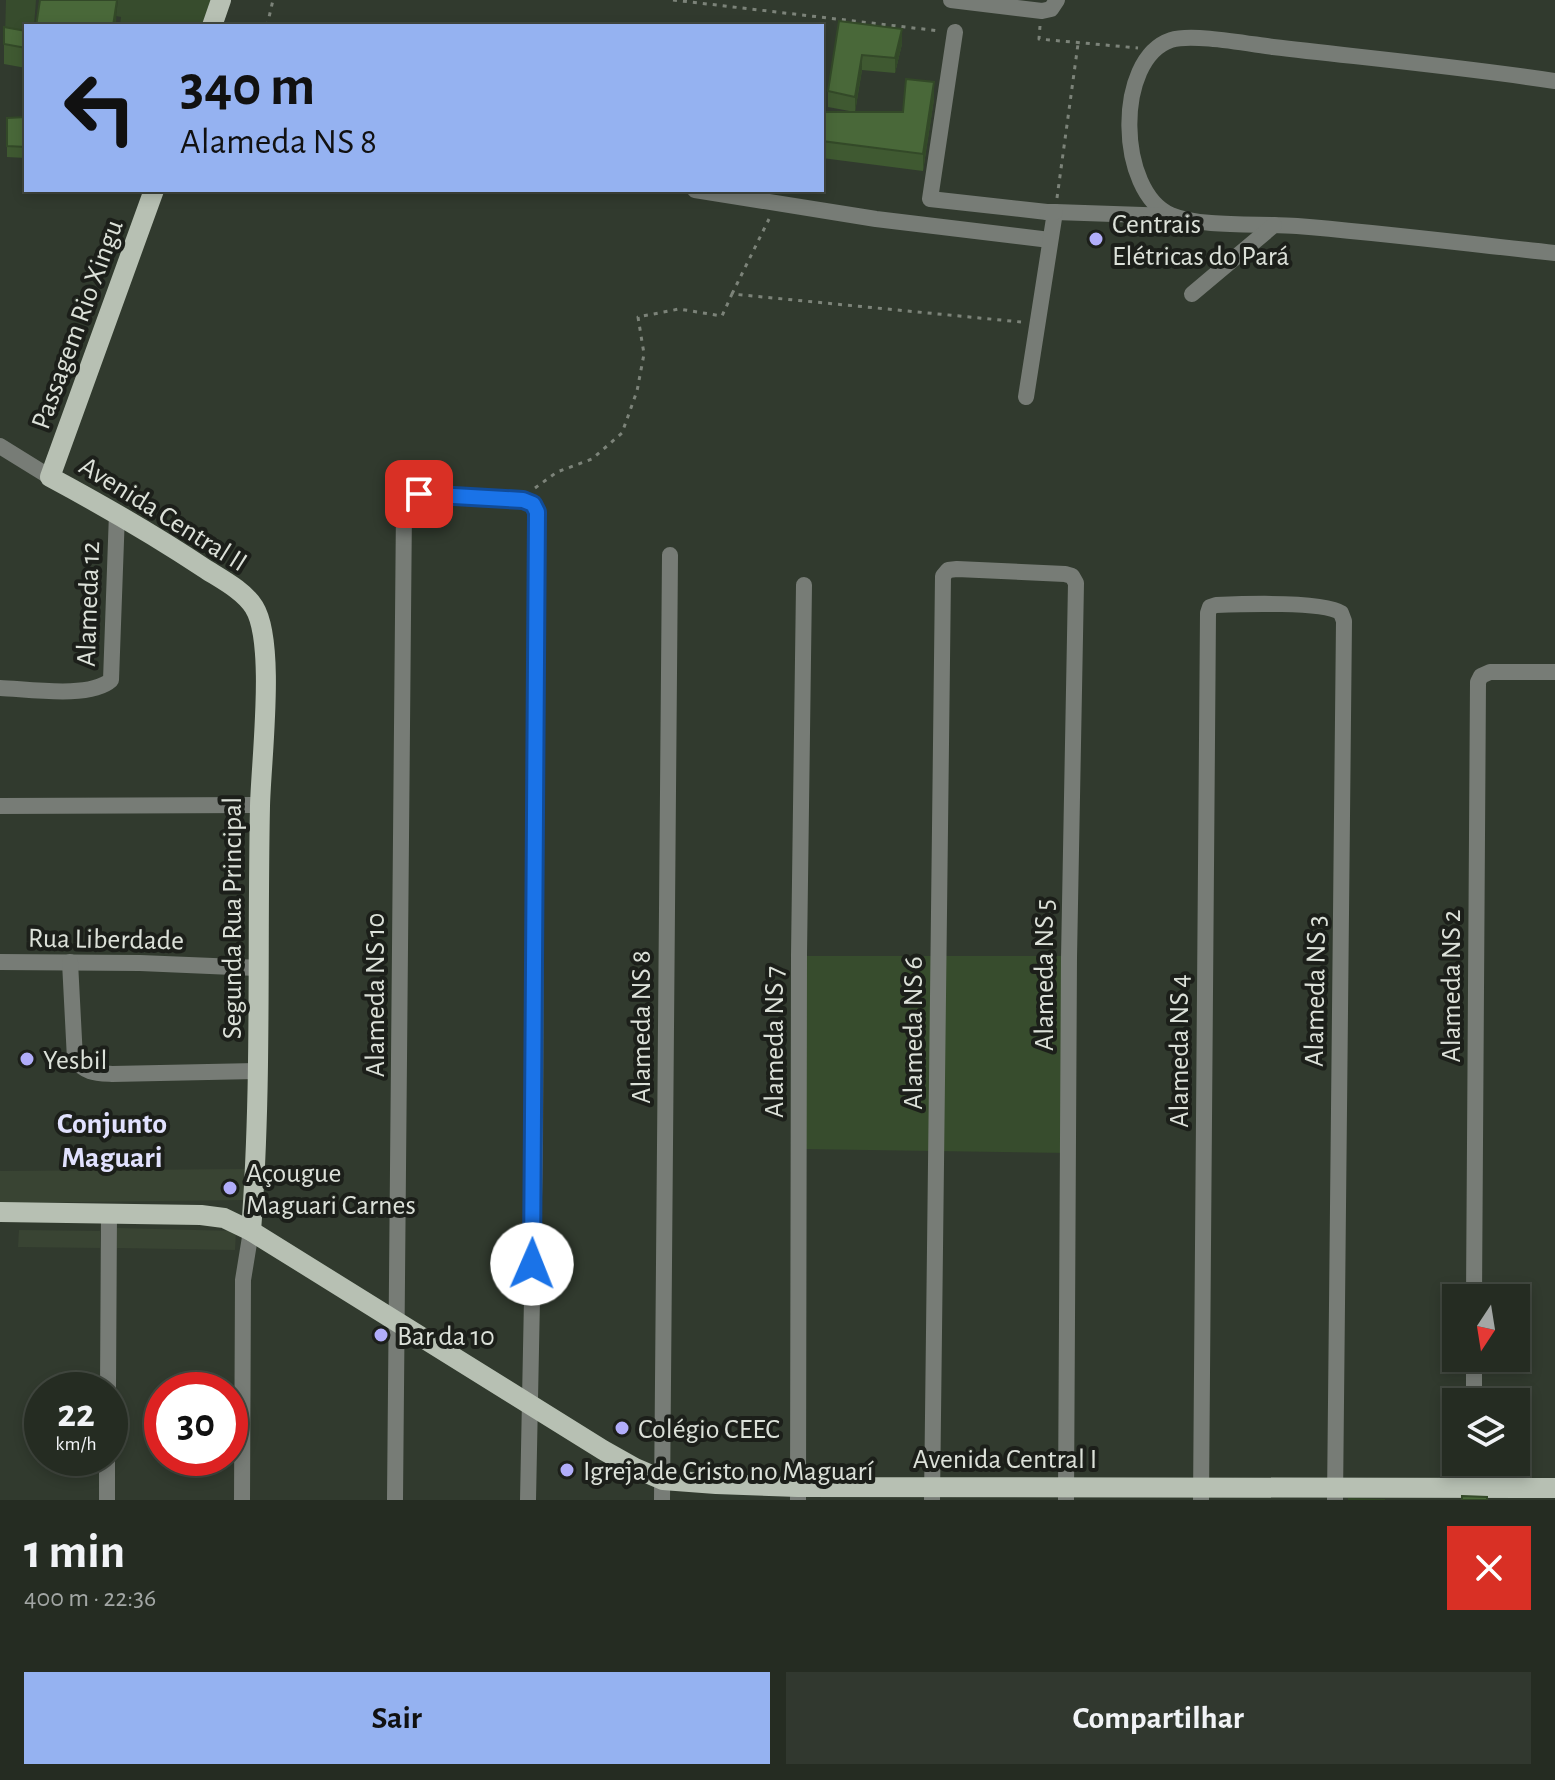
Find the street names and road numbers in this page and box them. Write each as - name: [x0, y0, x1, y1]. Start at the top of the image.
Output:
- street label: Passagem Rio Xingu: [27, 216, 129, 433]
- street label: Avenida Central II: [74, 452, 252, 577]
- street label: Alameda 12: [73, 541, 105, 667]
- street label: Segunda Rua Principal: [219, 797, 247, 1039]
- street label: Alameda NS 5: [1031, 899, 1059, 1051]
- street label: Alameda NS 2: [1438, 910, 1466, 1062]
- street label: Alameda NS 10: [362, 913, 390, 1077]
- street label: Alameda NS 3: [1301, 915, 1331, 1067]
- street label: Rua Liberdade: [28, 925, 184, 955]
- street label: Alameda NS 8: [628, 950, 656, 1104]
- street label: Alameda NS 6: [900, 956, 928, 1110]
- street label: Alameda NS 7: [761, 966, 789, 1118]
- street label: Alameda NS 4: [1166, 974, 1194, 1128]
- street label: Avenida Central I: [913, 1446, 1097, 1474]

